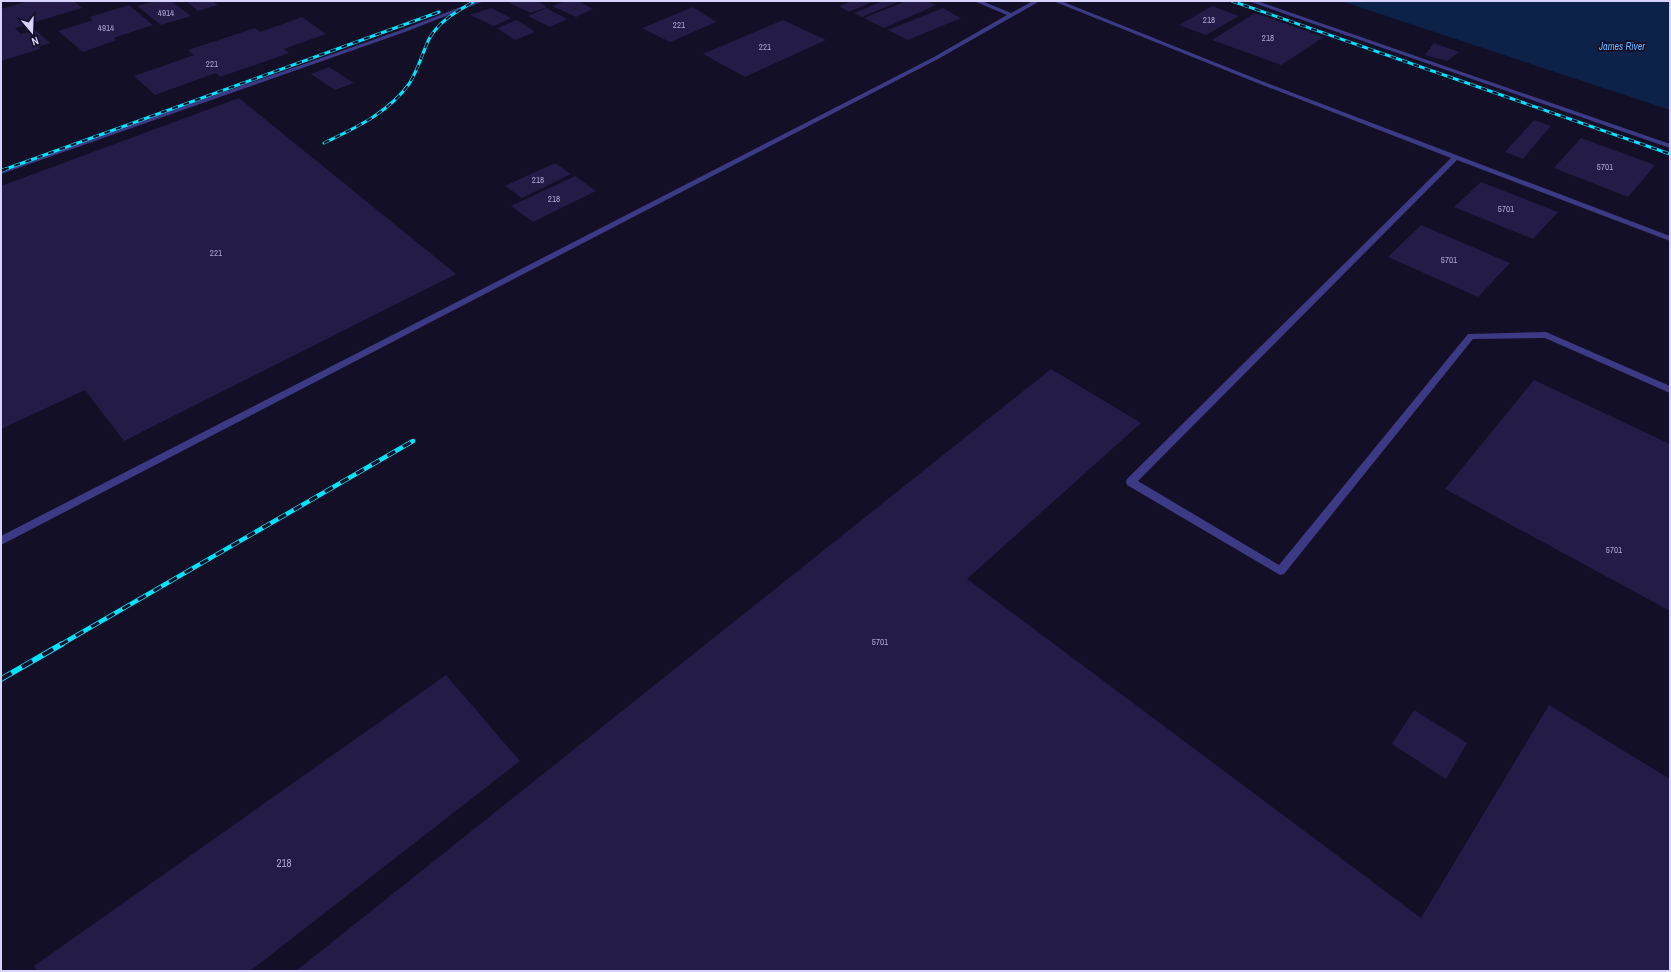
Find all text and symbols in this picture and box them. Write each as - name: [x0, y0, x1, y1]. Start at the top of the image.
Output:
- house number: 4914: [158, 7, 174, 19]
- north arrow: [12, 12, 52, 52]
- house number: 218: [1203, 14, 1215, 26]
- house number: 221: [673, 19, 685, 31]
- house number: 4914: [98, 22, 114, 34]
- house number: 218: [1262, 32, 1274, 44]
- text: N: [30, 34, 41, 49]
- water label: James River: [1598, 40, 1645, 53]
- house number: 221: [759, 41, 771, 53]
- house number: 221: [206, 58, 218, 70]
- house number: 5701: [1597, 161, 1613, 173]
- house number: 218: [532, 174, 544, 186]
- house number: 218: [548, 193, 560, 205]
- house number: 5701: [1498, 203, 1514, 215]
- house number: 221: [210, 247, 222, 259]
- house number: 5701: [1441, 254, 1457, 266]
- house number: 5701: [1606, 544, 1622, 556]
- house number: 5701: [872, 636, 888, 648]
- house number: 218: [276, 856, 292, 870]

